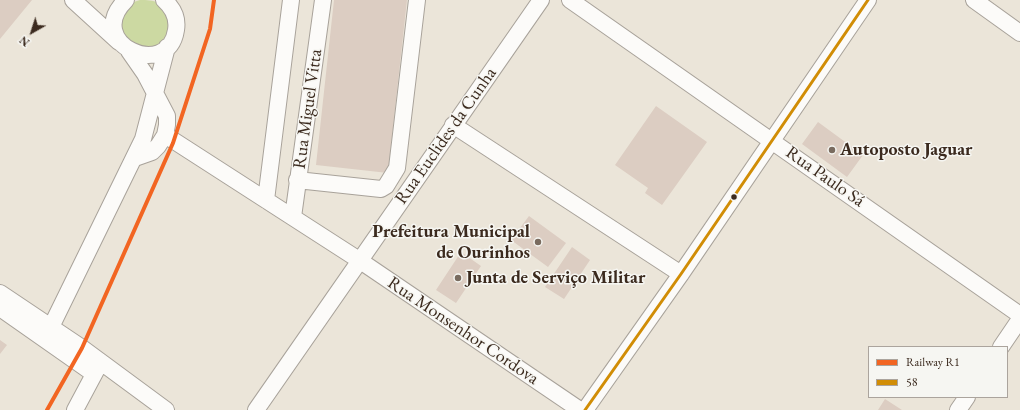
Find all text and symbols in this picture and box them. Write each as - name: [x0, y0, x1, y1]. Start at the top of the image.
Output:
- north arrow: [12, 12, 52, 52]
- text: N: [17, 33, 32, 50]
- street label: Rua Miguel Vitta: [289, 48, 327, 170]
- street label: Rua Euclides da Cunha: [391, 63, 501, 209]
- place label: Autoposto Jaguar: [840, 139, 972, 161]
- street label: Rua Paulo Sá: [781, 142, 869, 212]
- marker: Autoposto Jaguar: [827, 145, 837, 155]
- unlabelled marker: [729, 192, 739, 202]
- place label: Prefeitura Municipal de Ourinhos: [372, 221, 530, 264]
- marker: Prefeitura Municipal de Ourinhos: [533, 237, 543, 247]
- place label: Junta de Serviço Militar: [466, 267, 645, 289]
- street label: Rua Monsenhor Cordova: [383, 272, 543, 390]
- marker: Junta de Serviço Militar: [453, 273, 463, 283]
- legend: [868, 346, 1008, 398]
- text: Railway R1: [906, 354, 960, 370]
- text: 58: [906, 374, 918, 390]

